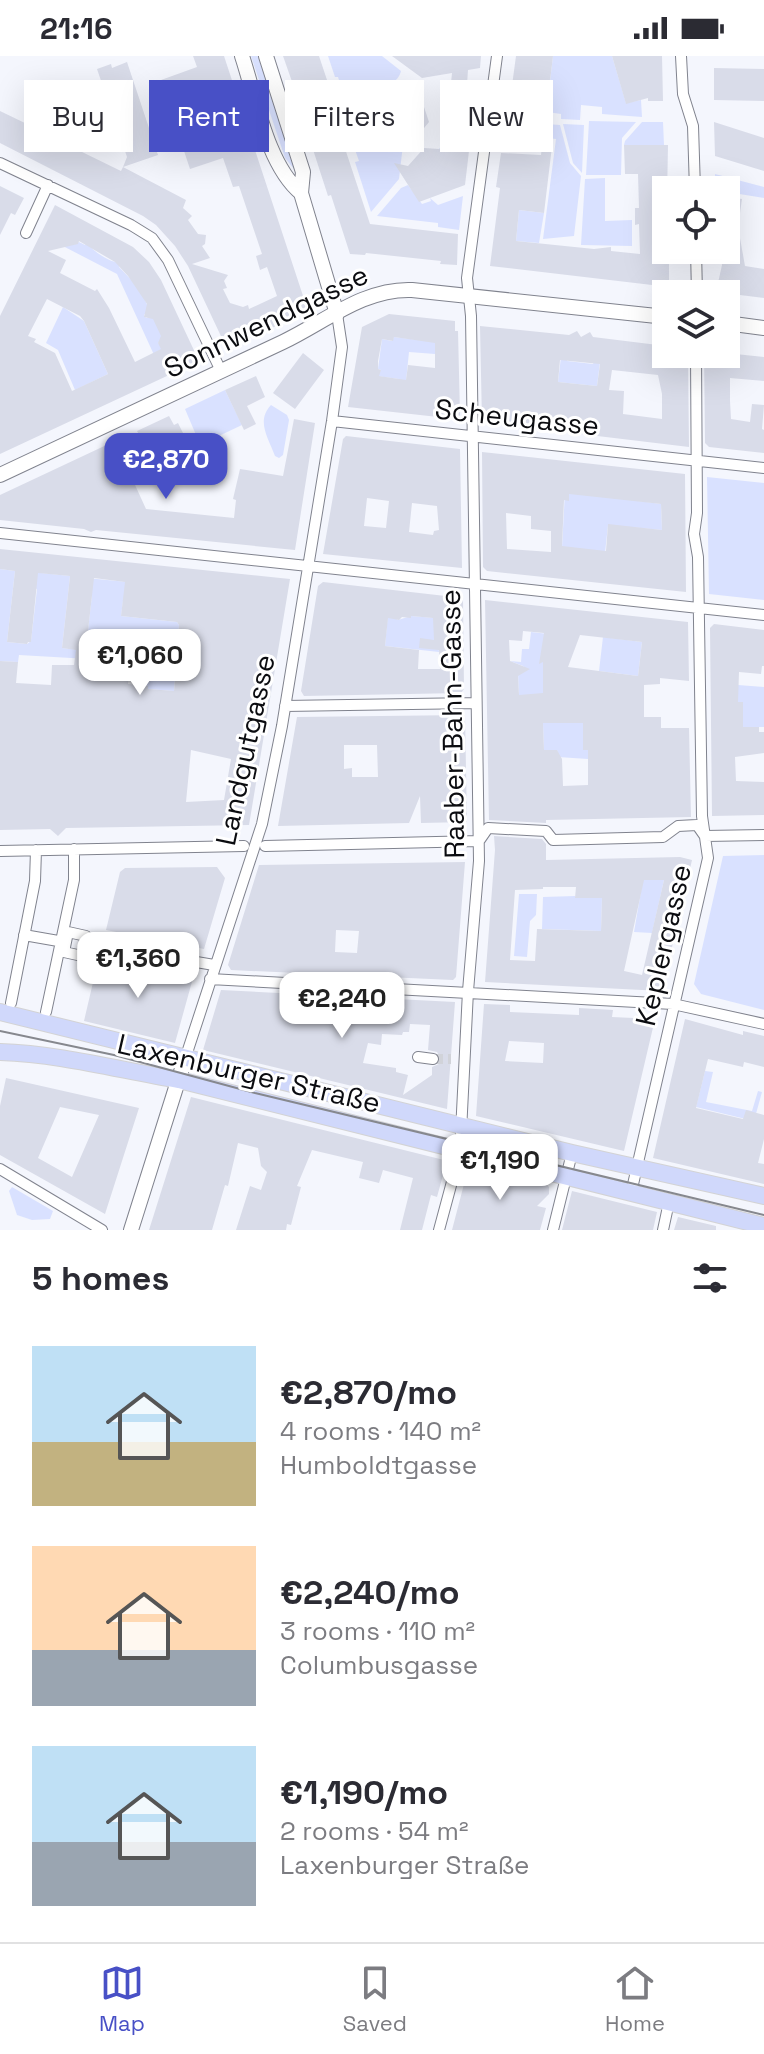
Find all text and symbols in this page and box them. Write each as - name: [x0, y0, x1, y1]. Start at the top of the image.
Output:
- text: 21:16: [40, 9, 112, 48]
- chip: Buy: [24, 80, 133, 152]
- chip: Rent: [149, 80, 269, 152]
- chip: Filters: [285, 80, 424, 152]
- chip: New: [440, 80, 553, 152]
- map controls: [652, 176, 740, 368]
- button: locate: [652, 176, 740, 264]
- street label: Sonnwendgasse: [158, 256, 374, 386]
- button: layers: [652, 280, 740, 368]
- street label: Scheugasse: [433, 390, 601, 444]
- pin: €2,870: [101, 433, 231, 501]
- text: €2,870: [122, 442, 210, 476]
- street label: Raaber-Bahn-Gasse: [432, 589, 472, 859]
- pin: €1,060: [75, 629, 205, 697]
- text: €1,060: [97, 638, 183, 672]
- street label: Landgutgasse: [207, 651, 283, 849]
- street label: Keplergasse: [627, 861, 699, 1029]
- pin: €1,360: [73, 932, 203, 1000]
- text: €1,360: [95, 941, 181, 975]
- pin: €2,240: [277, 972, 407, 1040]
- text: €2,240: [297, 981, 387, 1015]
- street label: Laxenburger Straße: [114, 1025, 384, 1121]
- pin: €1,190: [435, 1134, 565, 1202]
- text: €1,190: [460, 1143, 540, 1177]
- icon: filters: [688, 1256, 732, 1300]
- text: 5 homes: [32, 1257, 169, 1300]
- text: €2,870/mo: [280, 1371, 457, 1414]
- icon: home: [96, 1378, 192, 1474]
- text: 4 rooms · 140 m²: [280, 1414, 481, 1448]
- text: Humboldtgasse: [280, 1448, 477, 1482]
- text: €2,240/mo: [280, 1571, 460, 1614]
- icon: home: [96, 1578, 192, 1674]
- text: 3 rooms · 110 m²: [280, 1614, 475, 1648]
- text: Columbusgasse: [280, 1648, 478, 1682]
- text: €1,190/mo: [280, 1771, 448, 1814]
- icon: home: [96, 1778, 192, 1874]
- text: 2 rooms · 54 m²: [280, 1814, 469, 1848]
- text: Laxenburger Straße: [280, 1848, 530, 1882]
- tab: Map: [99, 1961, 145, 2037]
- tab: Saved: [343, 1961, 407, 2037]
- tab: Home: [605, 1961, 665, 2037]

